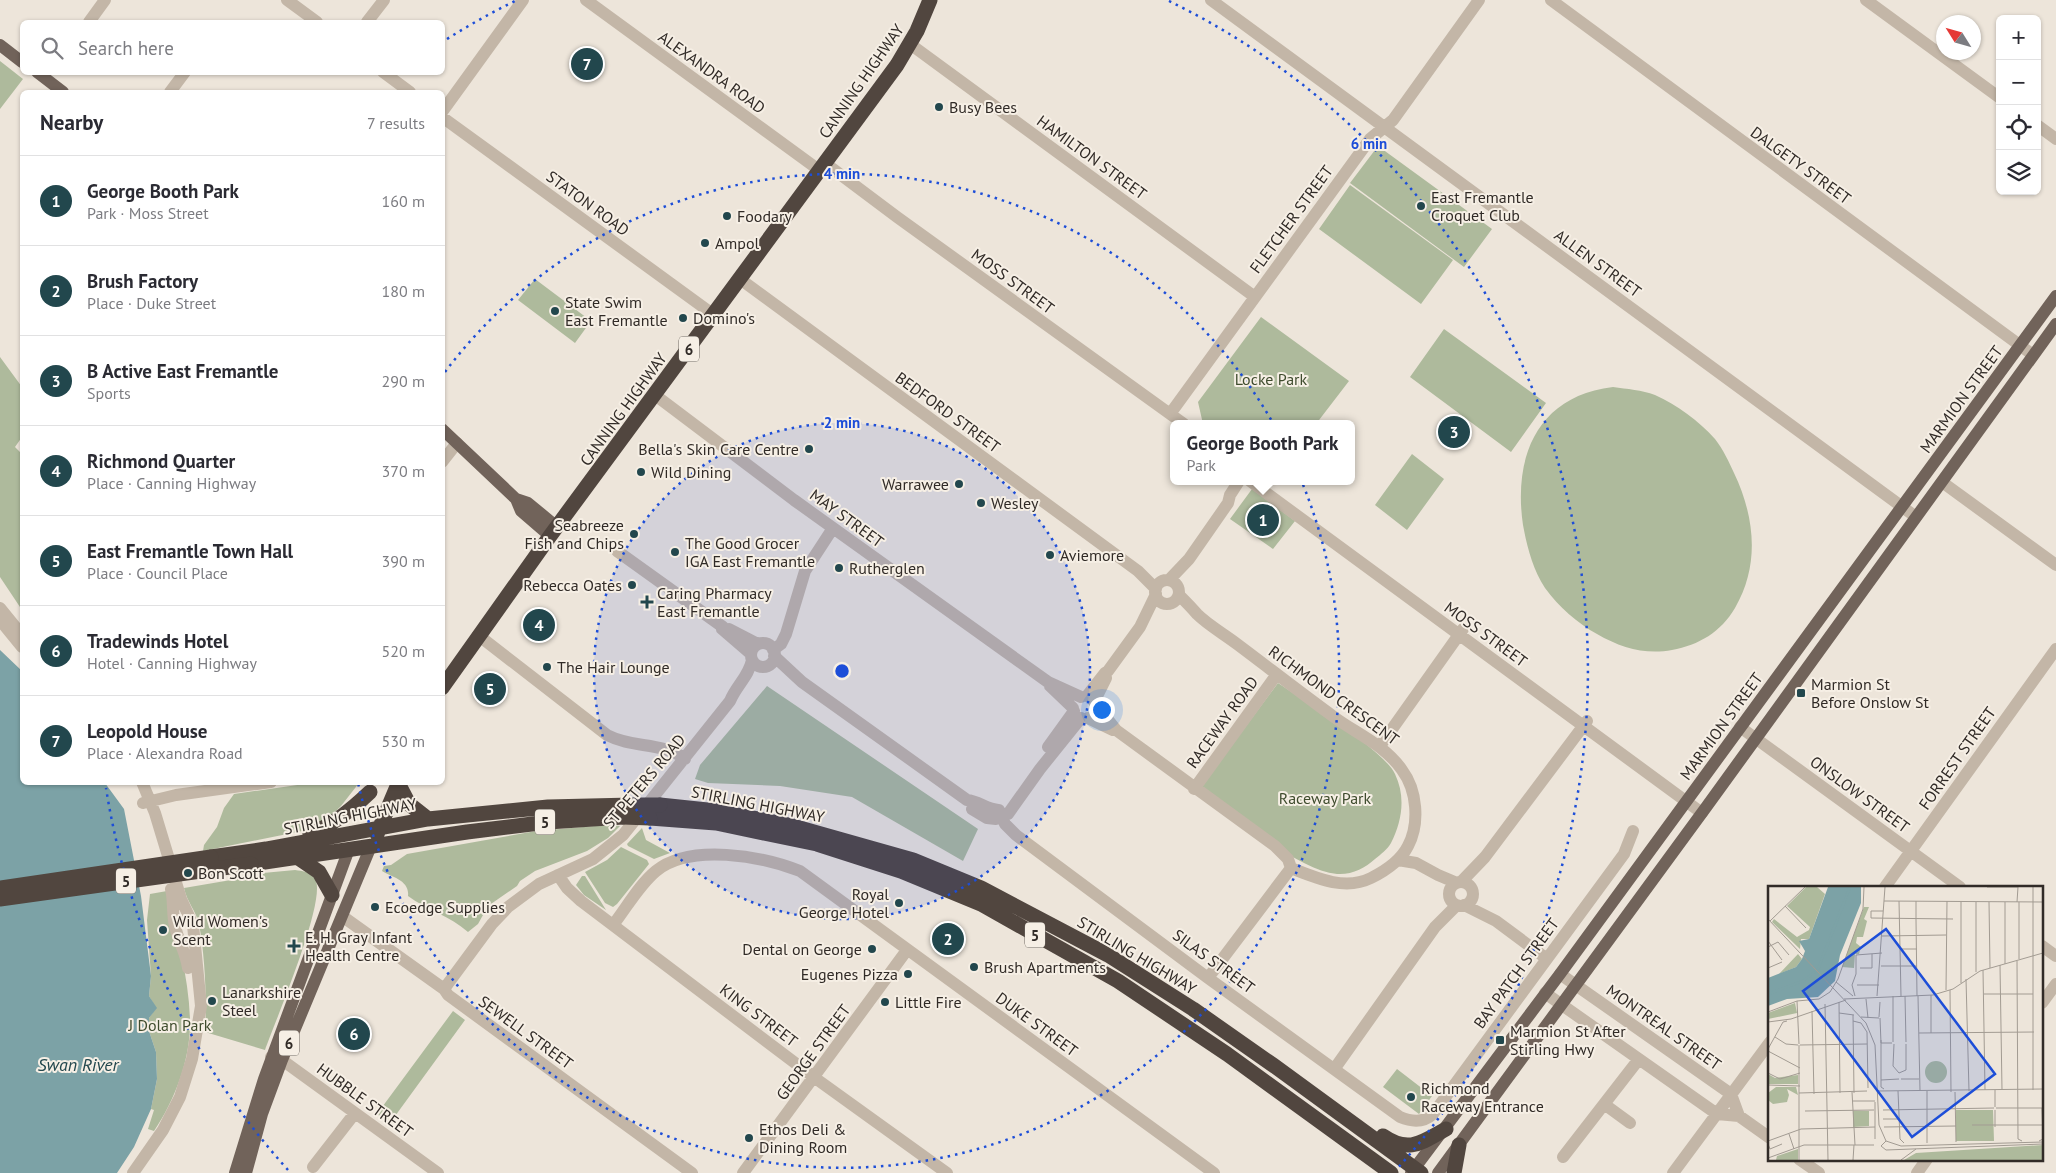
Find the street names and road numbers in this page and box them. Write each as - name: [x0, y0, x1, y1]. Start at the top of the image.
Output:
- street label: CANNING HIGHWAY: [814, 20, 908, 142]
- street label: ALEXANDRA ROAD: [655, 26, 769, 118]
- street label: HAMILTON STREET: [1033, 110, 1151, 204]
- street label: DALGETY STREET: [1747, 122, 1855, 208]
- street label: FLETCHER STREET: [1245, 161, 1337, 277]
- street label: STATON ROAD: [543, 166, 633, 240]
- street label: ALLEN STREET: [1551, 225, 1645, 301]
- street label: MOSS STREET: [968, 244, 1059, 318]
- road number: 6: [679, 336, 699, 362]
- street label: MARMION STREET: [1915, 341, 2007, 457]
- street label: CANNING HIGHWAY: [575, 348, 671, 469]
- street label: BEDFORD STREET: [892, 367, 1004, 457]
- street label: MAY STREET: [806, 484, 888, 552]
- street label: MOSS STREET: [1441, 597, 1532, 671]
- street label: RICHMOND CRESCENT: [1265, 641, 1403, 749]
- street label: MARMION STREET: [1675, 668, 1767, 784]
- street label: RACEWAY ROAD: [1182, 672, 1262, 772]
- street label: FORREST STREET: [1914, 703, 2000, 813]
- street label: ST PETERS ROAD: [599, 730, 689, 832]
- street label: ONSLOW STREET: [1806, 751, 1914, 837]
- street label: STIRLING HIGHWAY: [690, 781, 826, 827]
- street label: STIRLING HIGHWAY: [282, 793, 418, 839]
- road number: 5: [535, 810, 555, 834]
- road number: 5: [116, 868, 136, 894]
- street label: STIRLING HIGHWAY: [1074, 912, 1200, 998]
- street label: BAY PATCH STREET: [1469, 914, 1563, 1032]
- road number: 5: [1025, 922, 1045, 948]
- street label: SILAS STREET: [1169, 925, 1259, 998]
- street label: KING STREET: [716, 979, 802, 1051]
- street label: MONTREAL STREET: [1603, 980, 1725, 1074]
- street label: DUKE STREET: [992, 988, 1082, 1060]
- street label: SEWELL STREET: [475, 991, 577, 1073]
- street label: GEORGE STREET: [771, 1000, 855, 1104]
- road number: 6: [279, 1030, 299, 1056]
- street label: HUBBLE STREET: [313, 1058, 417, 1142]

